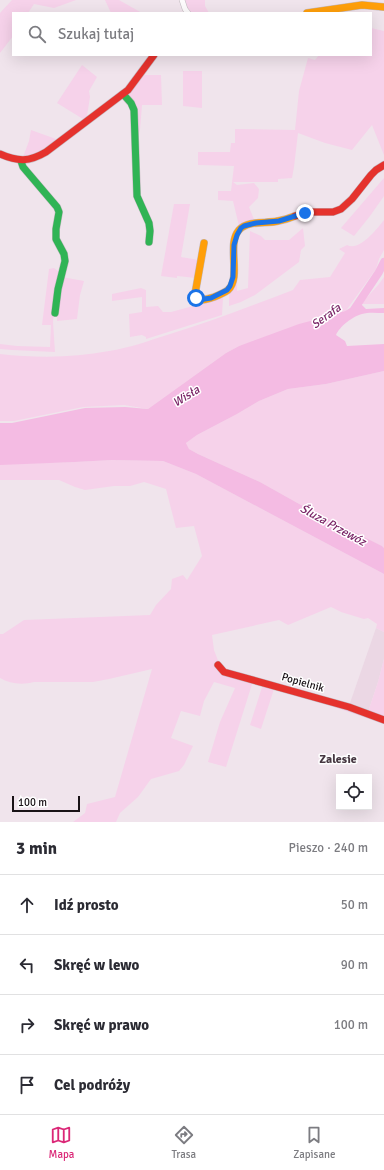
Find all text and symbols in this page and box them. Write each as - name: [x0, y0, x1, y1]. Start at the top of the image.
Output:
- search box: [12, 12, 372, 56]
- icon: search: [26, 23, 48, 45]
- text: Szukaj tutaj: [58, 25, 134, 43]
- route end: [296, 204, 314, 222]
- route start: [187, 289, 205, 307]
- water label: Serafa: [308, 300, 345, 332]
- water label: Wisła: [170, 382, 203, 410]
- water label: Śluza Przewóz: [297, 501, 370, 550]
- street label: Popielnik: [280, 670, 326, 695]
- district label: Zalesie: [319, 752, 357, 767]
- map controls: [336, 774, 372, 810]
- button: locate: [336, 774, 372, 810]
- scale bar: [12, 794, 80, 813]
- text: 100 m: [18, 796, 47, 809]
- text: 3 min: [16, 838, 57, 859]
- text: Pieszo · 240 m: [289, 840, 368, 856]
- icon: ahead: [16, 894, 38, 916]
- text: Idź prosto: [54, 896, 118, 914]
- text: 50 m: [341, 897, 368, 913]
- icon: left: [16, 954, 38, 976]
- text: Skręć w lewo: [54, 956, 139, 974]
- text: 90 m: [341, 957, 368, 973]
- icon: right: [16, 1014, 38, 1036]
- text: Skręć w prawo: [54, 1016, 149, 1034]
- text: 100 m: [334, 1017, 368, 1033]
- icon: arrive: [16, 1074, 38, 1096]
- text: Cel podróży: [54, 1076, 130, 1094]
- tab: Mapa: [49, 1124, 74, 1161]
- tab: Trasa: [171, 1124, 196, 1161]
- tab: Zapisane: [293, 1124, 336, 1161]

